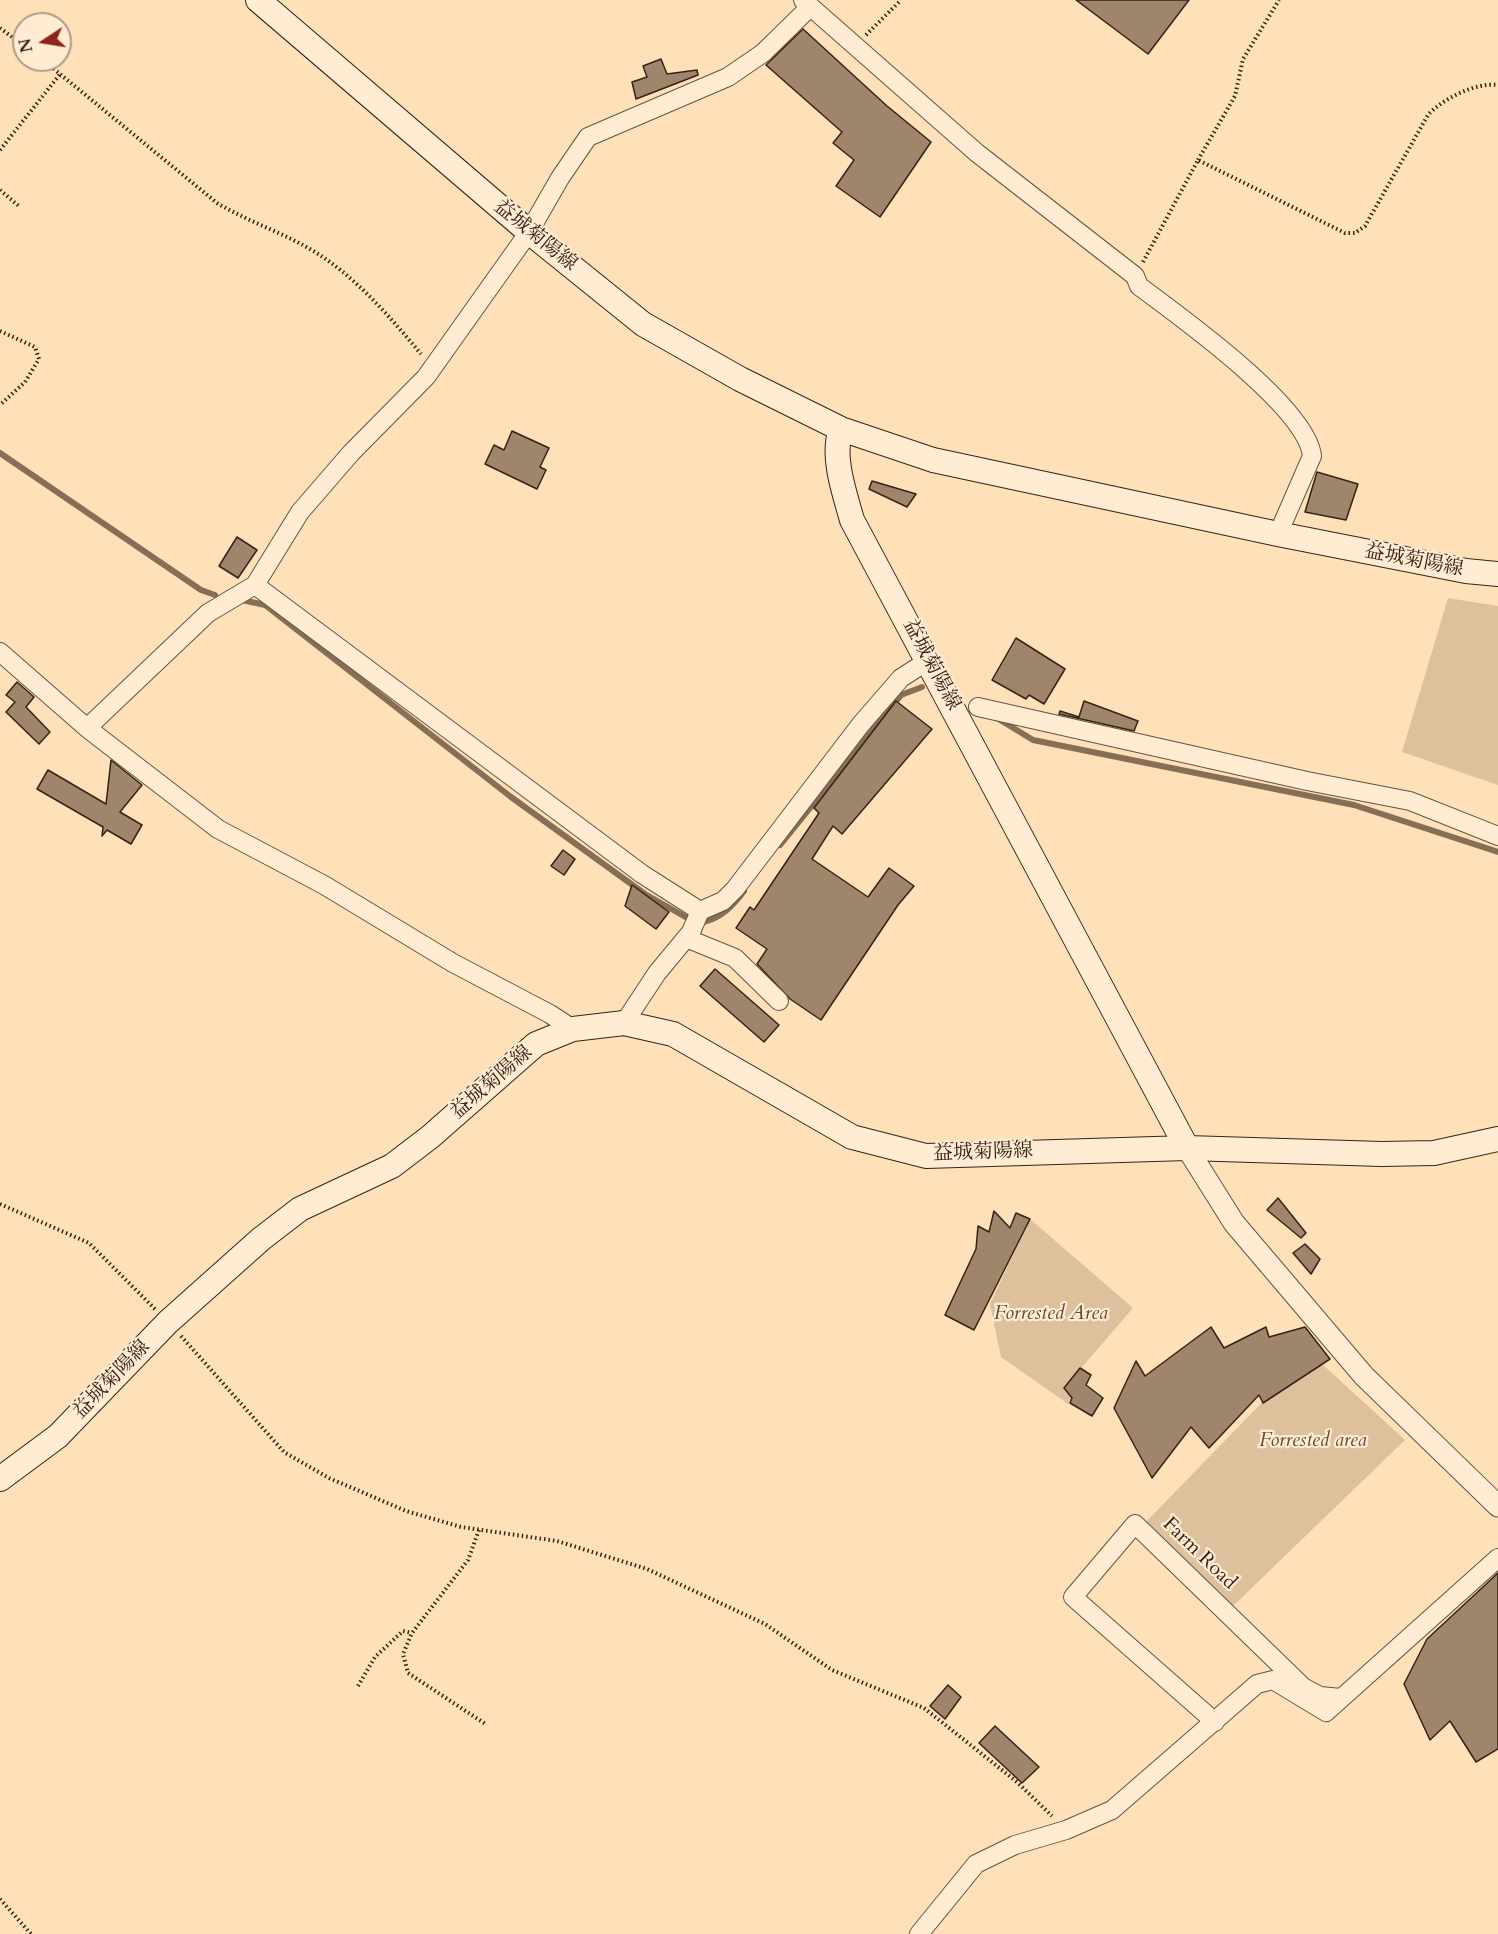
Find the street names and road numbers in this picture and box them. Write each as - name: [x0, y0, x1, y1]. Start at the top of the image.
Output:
- street label: 益城菊陽線: [489, 195, 581, 277]
- street label: 益城菊陽線: [1363, 540, 1465, 582]
- street label: 益城菊陽線: [897, 615, 965, 715]
- street label: 益城菊陽線: [446, 1041, 538, 1125]
- street label: 益城菊陽線: [933, 1139, 1033, 1167]
- street label: 益城菊陽線: [69, 1336, 155, 1424]
- street label: Farm Road: [1157, 1513, 1241, 1595]

